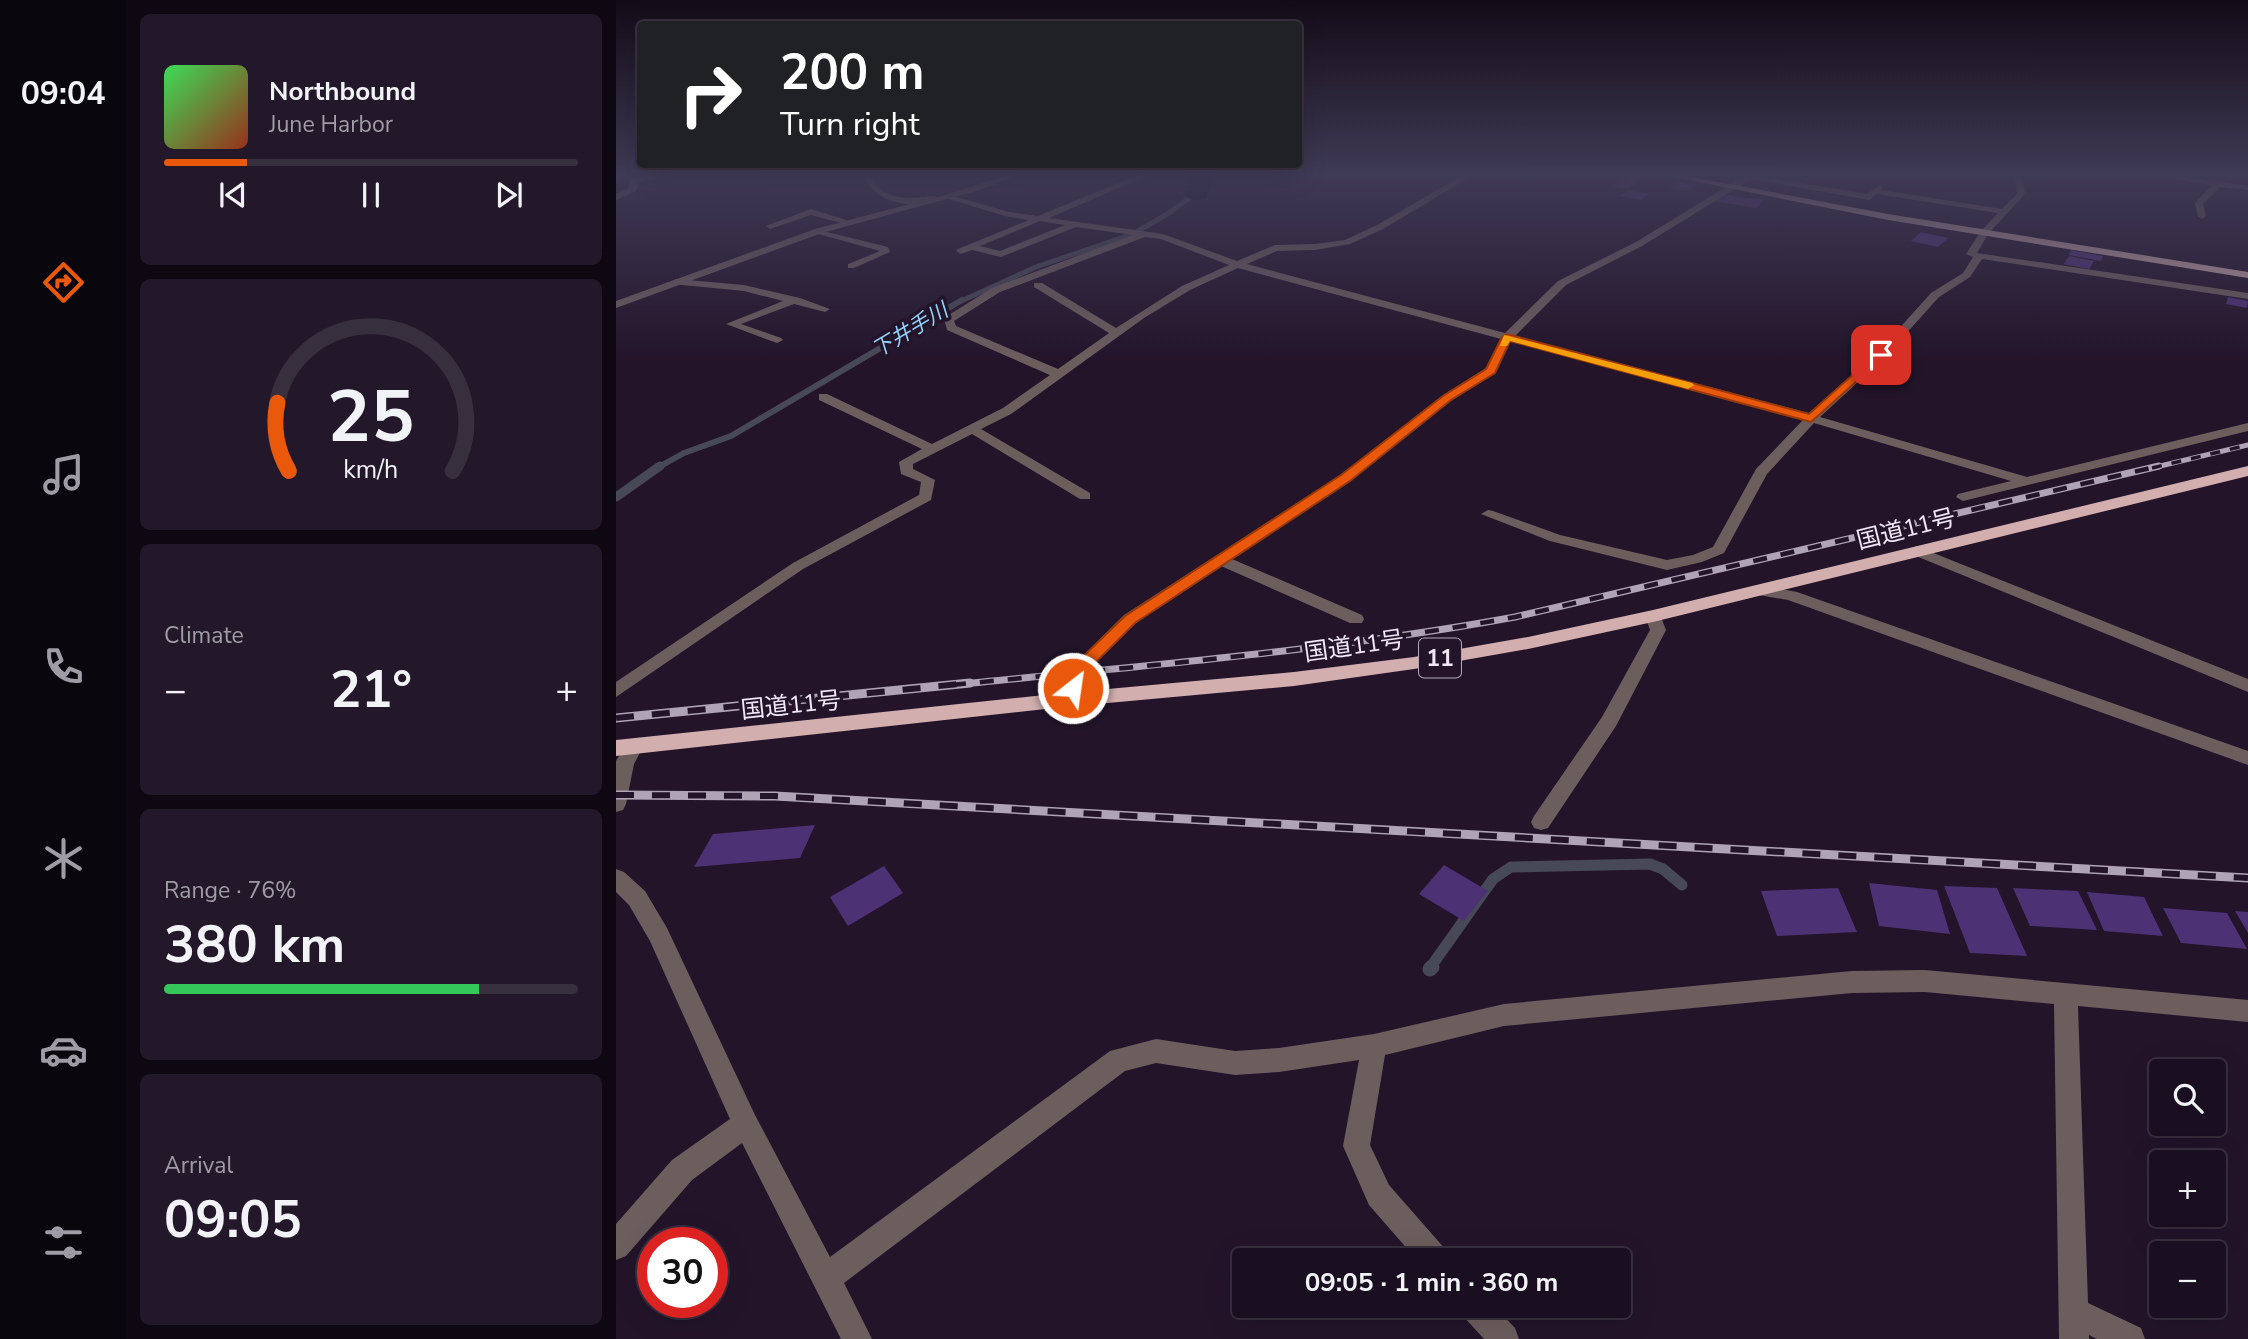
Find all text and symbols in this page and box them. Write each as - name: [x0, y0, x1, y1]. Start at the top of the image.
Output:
- text: 200 m: [780, 39, 924, 106]
- icon: right: [665, 49, 756, 140]
- text: 09:04: [21, 72, 105, 115]
- text: Northbound: [269, 74, 416, 109]
- text: Turn right: [780, 103, 920, 146]
- text: June Harbor: [269, 109, 393, 140]
- icon: previous: [214, 176, 252, 214]
- icon: pause: [352, 176, 390, 214]
- icon: next: [490, 176, 528, 214]
- icon: directions: [39, 258, 88, 307]
- water label: 下井手川: [867, 295, 955, 364]
- pin: [1851, 325, 1911, 385]
- icon: arrive: [1862, 336, 1900, 374]
- text: 25: [327, 367, 415, 467]
- icon: music: [39, 450, 88, 499]
- text: km/h: [343, 452, 399, 486]
- street label: 国道11号: [1853, 501, 1959, 557]
- text: Climate: [164, 620, 244, 651]
- street label: 国道11号: [1302, 623, 1406, 669]
- road number: 11: [1419, 638, 1461, 678]
- icon: phone: [39, 642, 88, 691]
- position arrow: [1036, 651, 1110, 725]
- text: 21°: [330, 654, 412, 725]
- text: −: [164, 665, 187, 716]
- text: +: [555, 665, 578, 716]
- street label: 国道11号: [739, 684, 843, 726]
- icon: climate: [39, 834, 88, 883]
- text: Range · 76%: [164, 875, 296, 906]
- text: 380 km: [164, 909, 345, 980]
- icon: car: [39, 1026, 88, 1075]
- map controls: [2149, 1059, 2226, 1318]
- button: search: [2149, 1059, 2226, 1136]
- text: Arrival: [164, 1150, 233, 1181]
- button: +: [2149, 1150, 2226, 1227]
- text: 09:05: [164, 1184, 302, 1255]
- icon: filters: [39, 1218, 88, 1267]
- speed limit sign: 30: [637, 1227, 728, 1318]
- button: −: [2149, 1241, 2226, 1318]
- text: 09:05 · 1 min · 360 m: [1305, 1265, 1558, 1300]

